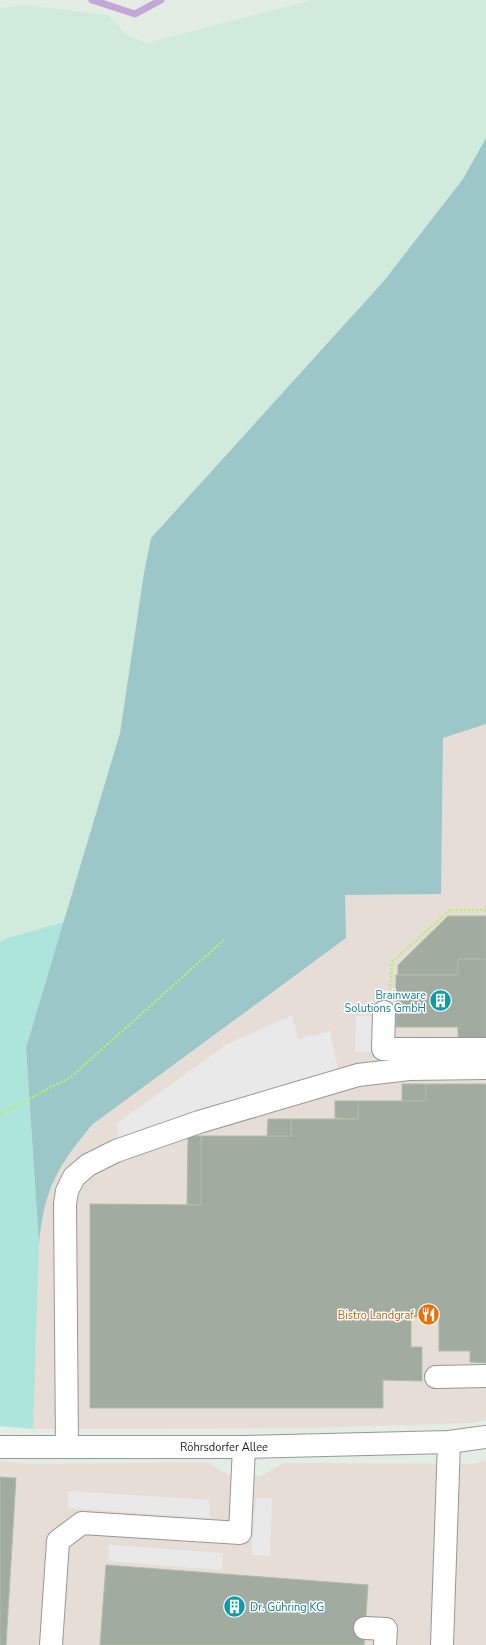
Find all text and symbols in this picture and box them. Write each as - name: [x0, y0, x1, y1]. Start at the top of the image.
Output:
- place label: Brainware Solutions GmbH: [345, 988, 426, 1016]
- building icon: Brainware Solutions GmbH: [428, 988, 454, 1014]
- restaurant icon: Bistro Landgraf: [416, 1302, 442, 1328]
- place label: Bistro Landgraf: [338, 1308, 414, 1323]
- street label: Röhrsdorfer Allee: [180, 1440, 268, 1455]
- building icon: Dr. Gühring KG: [222, 1594, 248, 1620]
- place label: Dr. Gühring KG: [250, 1600, 324, 1615]

